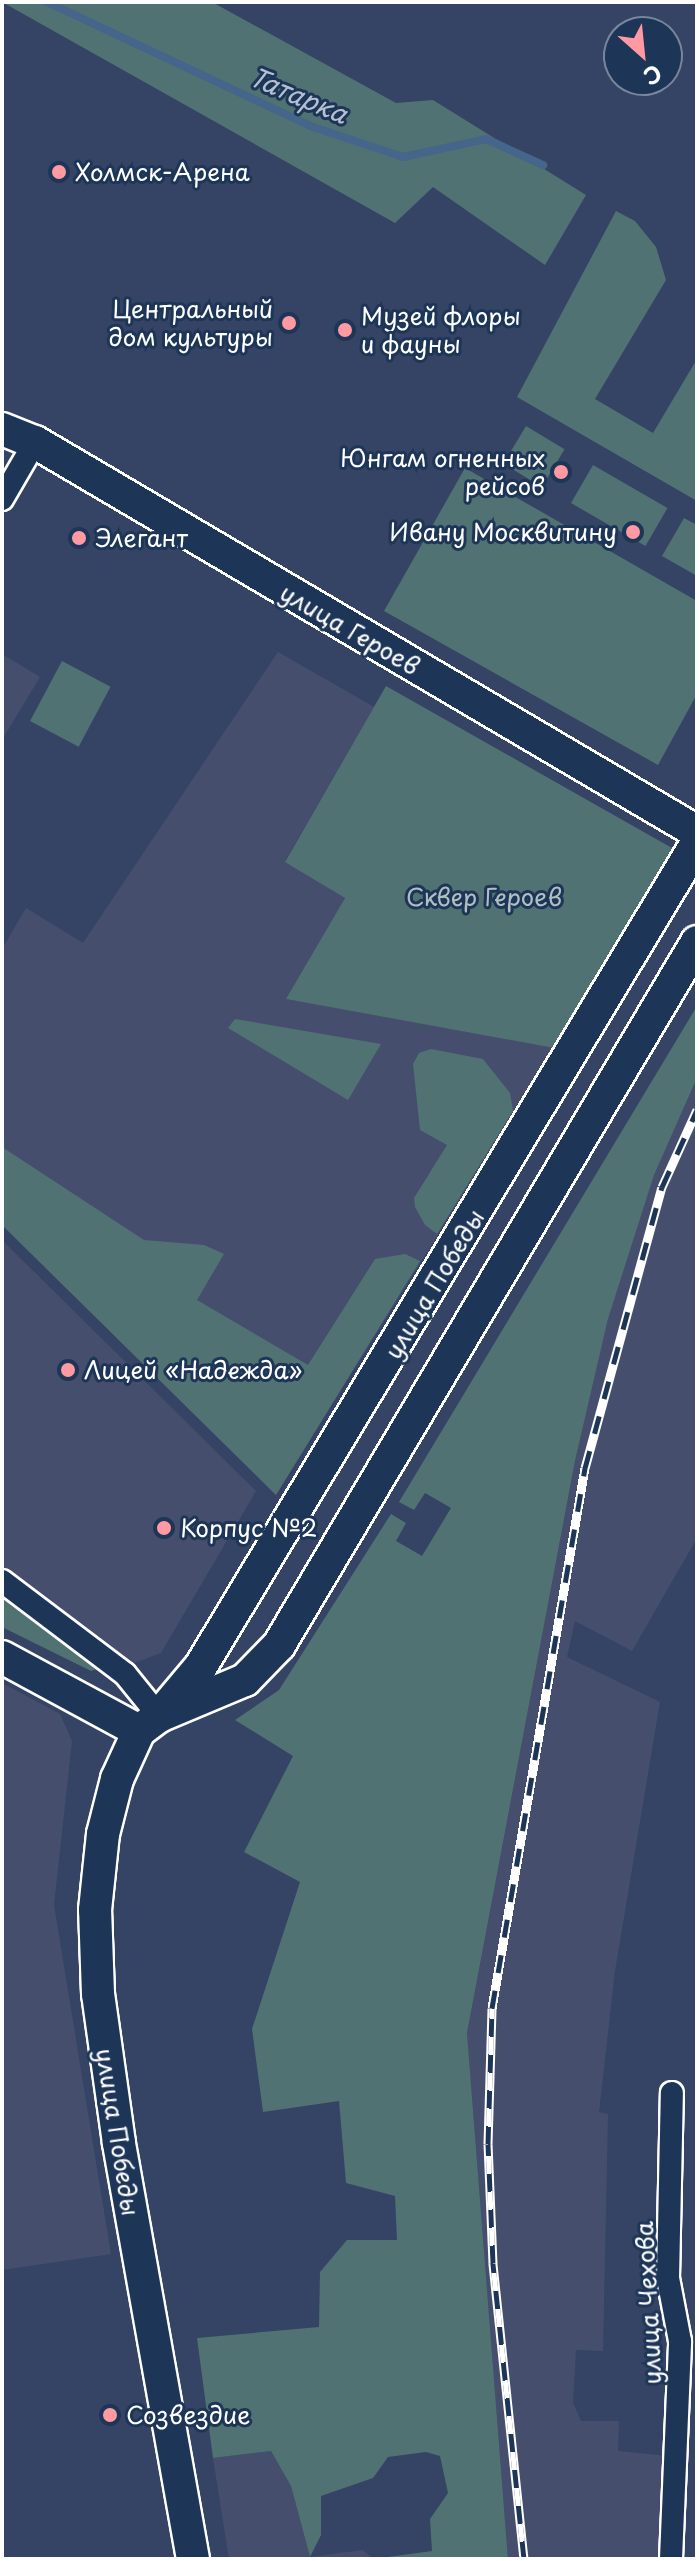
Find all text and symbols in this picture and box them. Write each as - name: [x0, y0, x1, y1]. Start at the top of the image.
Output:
- north arrow: [603, 16, 683, 96]
- text: С: [638, 58, 668, 95]
- water label: Татарка: [246, 61, 352, 129]
- place label: Холмск-Арена: [75, 158, 250, 186]
- marker: Холмск-Арена: [50, 163, 68, 181]
- place label: Центральный дом культуры: [108, 295, 273, 351]
- place label: Музей флоры и фауны: [361, 302, 522, 358]
- marker: Центральный дом культуры: [280, 314, 298, 332]
- marker: Музей флоры и фауны: [336, 321, 354, 339]
- place label: Юнгам огненных рейсов: [340, 444, 545, 500]
- marker: Юнгам огненных рейсов: [552, 463, 570, 481]
- place label: Ивану Москвитину: [388, 518, 617, 546]
- marker: Ивану Москвитину: [624, 523, 642, 541]
- place label: Элегант: [95, 524, 188, 552]
- marker: Элегант: [70, 529, 88, 547]
- street label: улица Героев: [275, 577, 425, 681]
- park label: Сквер Героев: [405, 883, 563, 911]
- street label: улица Победы: [378, 1204, 490, 1364]
- place label: Лицей «Надежда»: [84, 1356, 302, 1384]
- marker: Лицей «Надежда»: [59, 1361, 77, 1379]
- place label: Корпус №2: [180, 1514, 319, 1542]
- marker: Корпус №2: [155, 1519, 173, 1537]
- street label: улица Победы: [90, 2046, 146, 2218]
- street label: улица Чехова: [629, 2220, 667, 2386]
- place label: Созвездие: [126, 2401, 250, 2429]
- marker: Созвездие: [101, 2406, 119, 2424]

